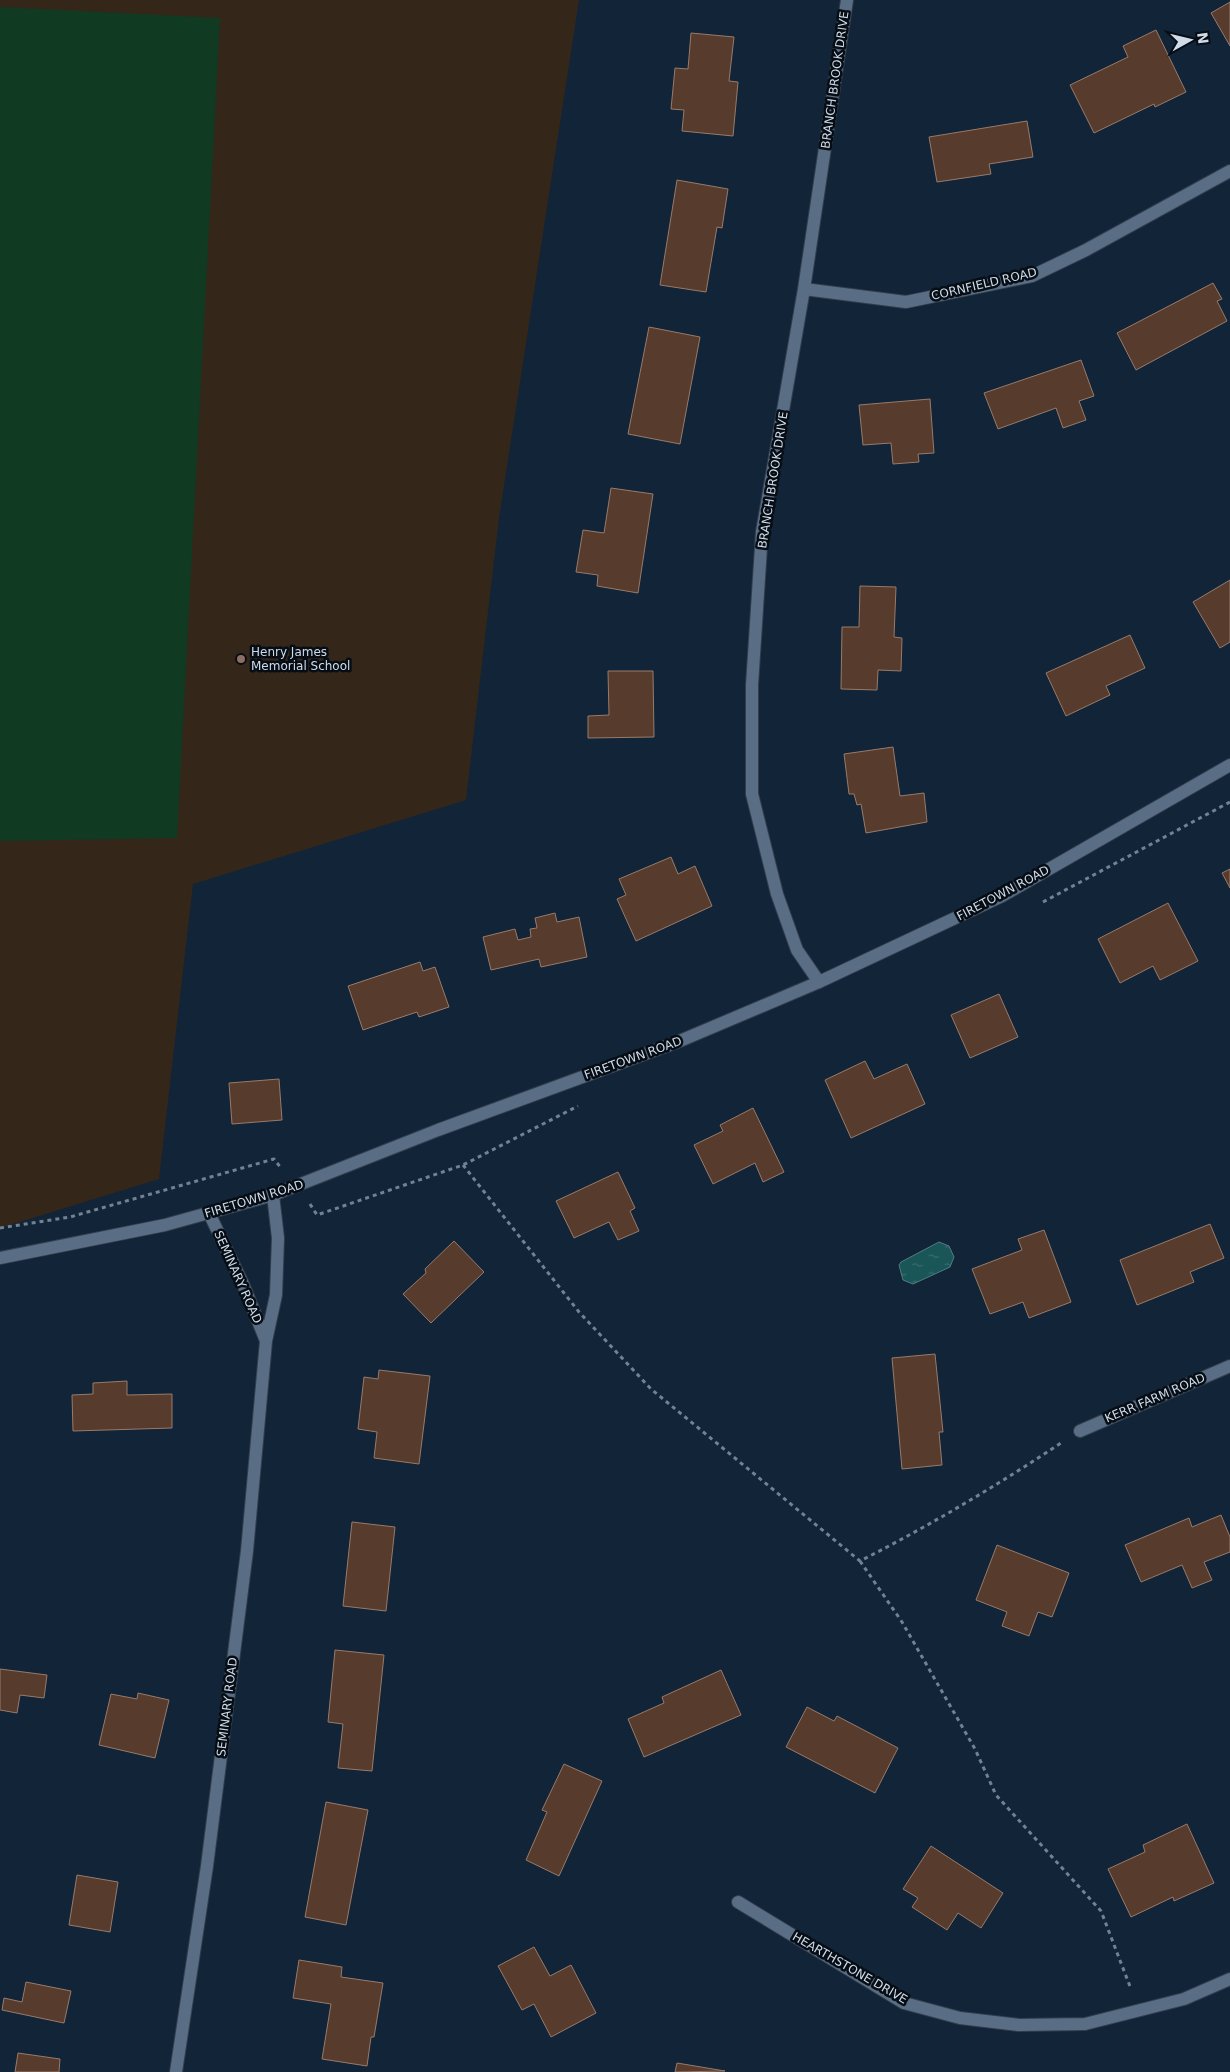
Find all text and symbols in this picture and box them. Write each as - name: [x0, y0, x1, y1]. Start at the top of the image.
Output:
- street label: BRANCH BROOK DRIVE: [818, 10, 852, 150]
- north arrow: [1165, 15, 1215, 65]
- text: N: [1194, 31, 1212, 45]
- street label: CORNFIELD ROAD: [930, 265, 1038, 303]
- street label: BRANCH BROOK DRIVE: [755, 410, 791, 550]
- place label: Henry James Memorial School: [251, 645, 350, 673]
- marker: Henry James Memorial School: [235, 653, 247, 665]
- street label: FIRETOWN ROAD: [954, 863, 1052, 923]
- street label: FIRETOWN ROAD: [582, 1034, 684, 1082]
- street label: FIRETOWN ROAD: [203, 1177, 305, 1221]
- street label: SEMINARY ROAD: [211, 1228, 265, 1326]
- street label: KERR FARM ROAD: [1103, 1371, 1207, 1425]
- street label: SEMINARY ROAD: [214, 1657, 240, 1757]
- street label: HEARTHSTONE DRIVE: [790, 1929, 910, 2007]

